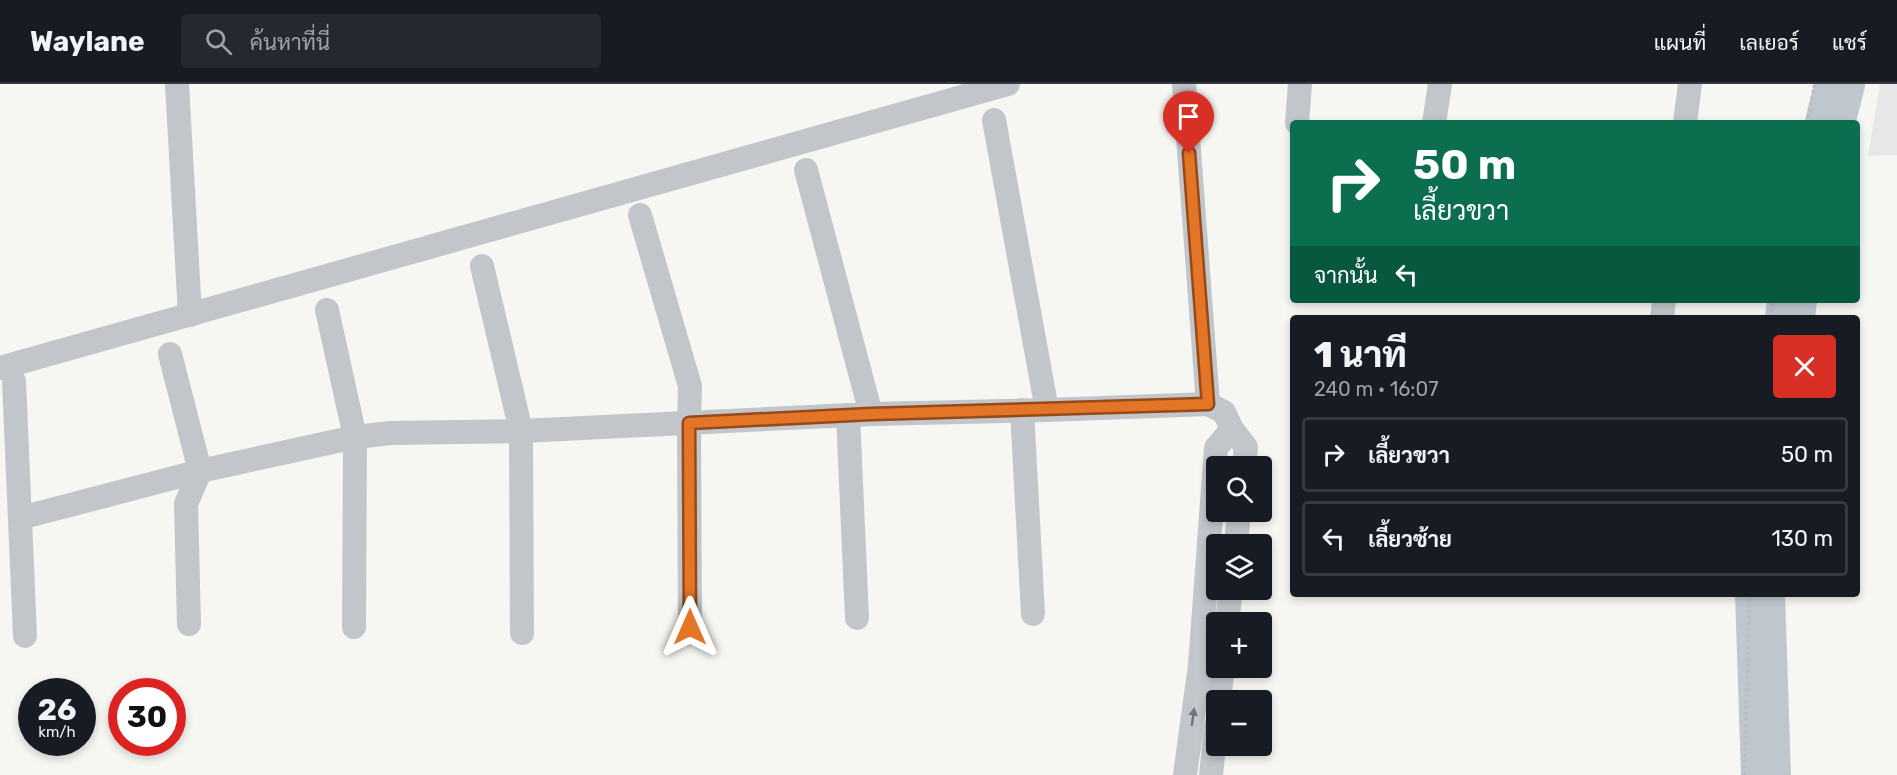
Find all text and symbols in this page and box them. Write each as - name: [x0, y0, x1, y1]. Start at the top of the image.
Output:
- search box: [181, 14, 601, 68]
- text: Waylane: [30, 25, 145, 58]
- icon: search: [202, 25, 235, 58]
- text: ค้นหาที่นี่: [250, 29, 330, 56]
- text: แผนที่: [1654, 30, 1706, 55]
- text: เลเยอร์: [1739, 30, 1799, 55]
- text: แชร์: [1832, 30, 1867, 55]
- pin: [1163, 91, 1214, 153]
- icon: arrive: [1172, 100, 1205, 133]
- text: 50 m: [1413, 140, 1516, 190]
- icon: right: [1314, 144, 1392, 222]
- text: เลี้ยวขวา: [1413, 195, 1509, 227]
- icon: left: [1390, 258, 1423, 291]
- text: จากนั้น: [1314, 262, 1378, 289]
- text: 1 นาที: [1314, 333, 1407, 376]
- button: close: [1773, 335, 1836, 398]
- text: 240 m · 16:07: [1314, 377, 1438, 401]
- icon: right: [1317, 438, 1350, 471]
- text: 50 m: [1781, 441, 1833, 468]
- text: เลี้ยวขวา: [1368, 442, 1450, 469]
- map controls: [1206, 456, 1272, 756]
- button: search: [1206, 456, 1272, 522]
- icon: left: [1317, 522, 1350, 555]
- text: 130 m: [1771, 525, 1833, 552]
- text: เลี้ยวซ้าย: [1368, 526, 1452, 553]
- button: layers: [1206, 534, 1272, 600]
- position arrow: [658, 595, 722, 659]
- button: +: [1206, 612, 1272, 678]
- speed limit sign: 30: [108, 678, 186, 756]
- button: −: [1206, 690, 1272, 756]
- text: 26: [37, 692, 77, 728]
- one-way arrow: [1188, 707, 1197, 726]
- text: km/h: [38, 723, 76, 741]

